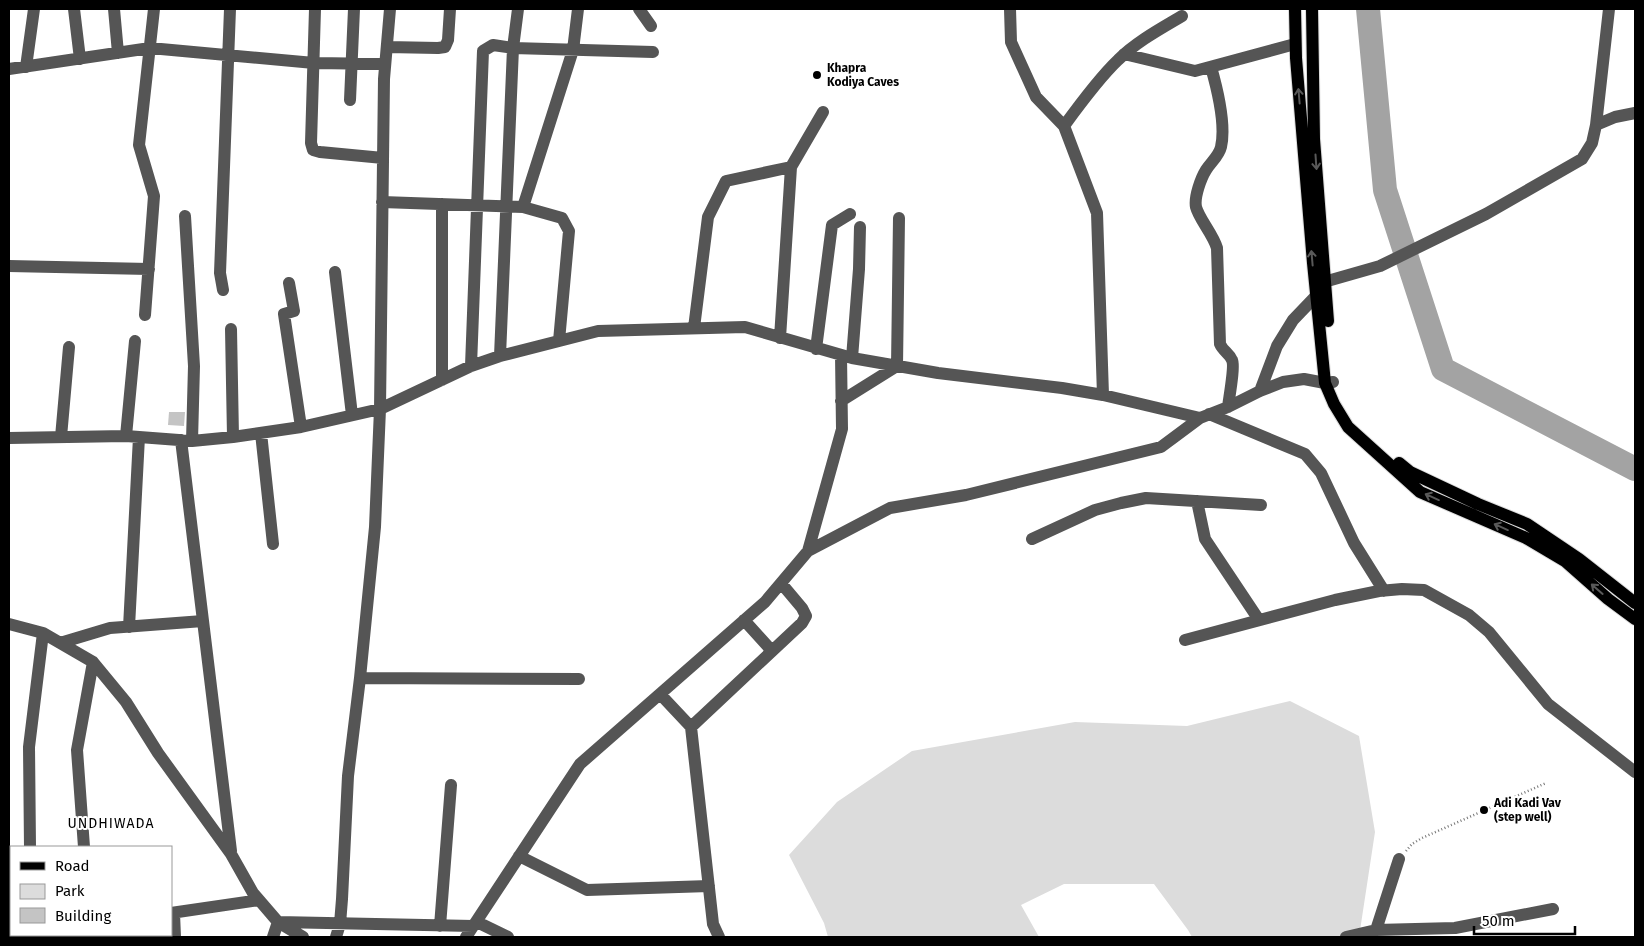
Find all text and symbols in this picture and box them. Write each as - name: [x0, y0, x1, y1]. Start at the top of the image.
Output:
- place label: Khapra Kodiya Caves: [827, 61, 899, 89]
- marker: Khapra Kodiya Caves: [811, 69, 823, 81]
- one-way arrow: [1294, 88, 1304, 104]
- one-way arrow: [1311, 154, 1320, 170]
- one-way arrow: [1308, 250, 1317, 266]
- one-way arrow: [1425, 491, 1440, 501]
- one-way arrow: [1494, 521, 1509, 531]
- one-way arrow: [1591, 584, 1604, 595]
- place label: Adi Kadi Vav (step well): [1493, 796, 1562, 824]
- marker: Adi Kadi Vav (step well): [1478, 804, 1490, 816]
- district label: UNDHIWADA: [68, 815, 154, 832]
- legend: [10, 846, 172, 936]
- text: Road: [55, 857, 90, 875]
- text: Park: [55, 882, 85, 900]
- scale bar: [1474, 904, 1575, 936]
- text: Building: [55, 907, 111, 925]
- text: 50 m: [1482, 912, 1515, 930]

